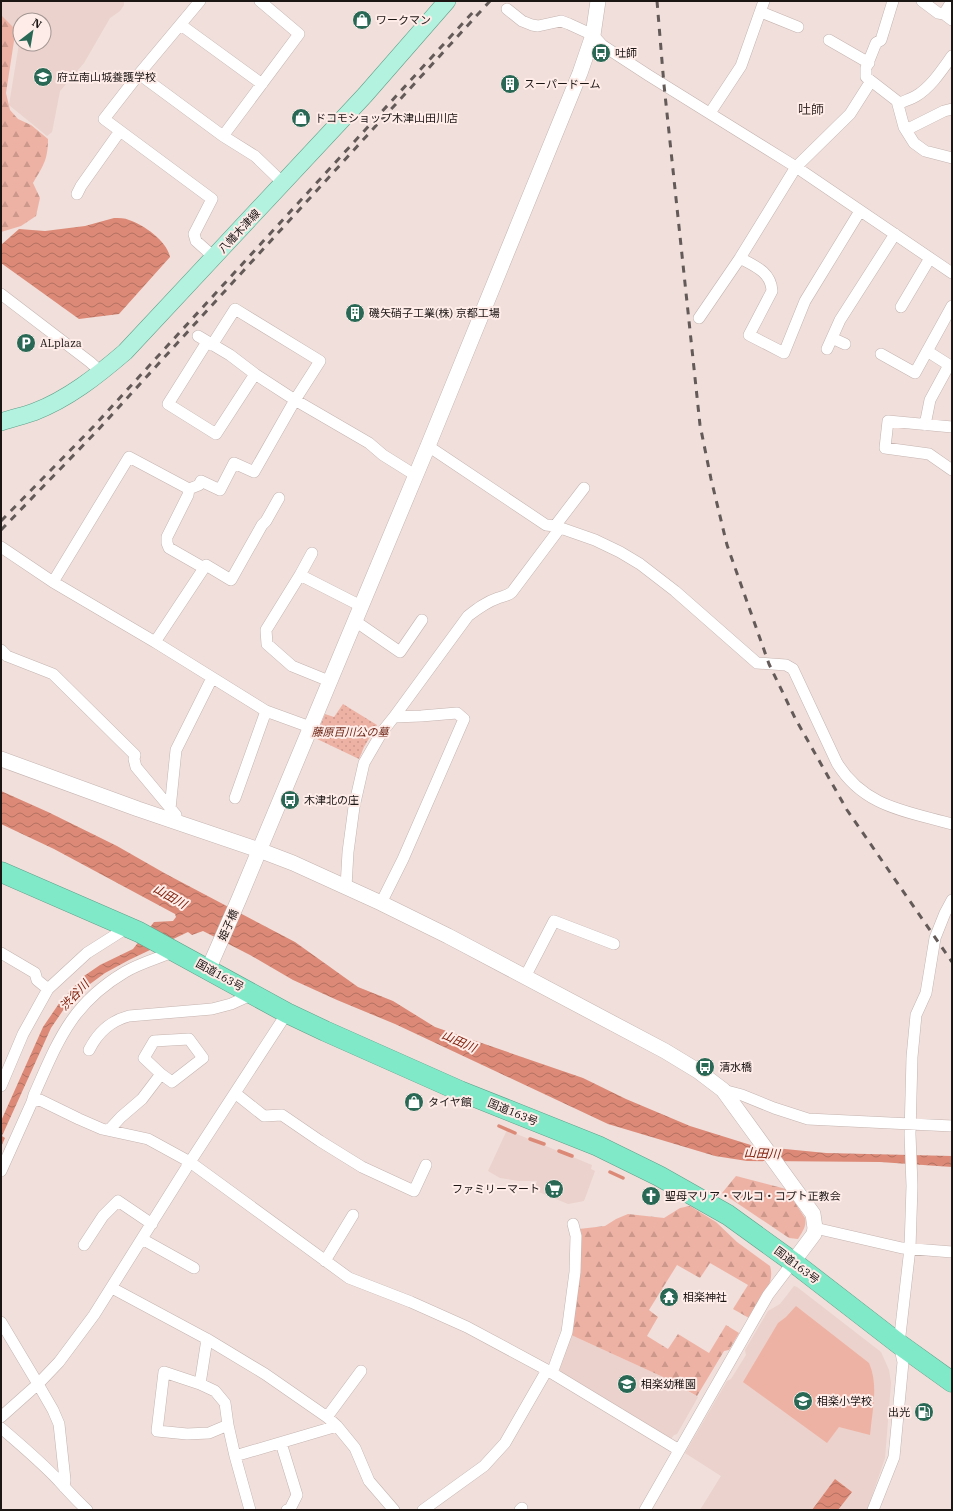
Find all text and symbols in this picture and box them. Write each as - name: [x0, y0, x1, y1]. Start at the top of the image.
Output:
- shop icon: ワークマン: [351, 9, 373, 31]
- north arrow: [12, 12, 52, 52]
- place label: ワークマン: [376, 13, 431, 27]
- text: N: [30, 15, 45, 32]
- bus stop icon: 吐師: [590, 42, 612, 64]
- place label: 吐師: [615, 46, 637, 60]
- school or university icon: 府立南山城養護学校: [32, 66, 54, 88]
- place label: 府立南山城養護学校: [57, 70, 156, 84]
- building icon: スーパードーム: [499, 73, 521, 95]
- place label: スーパードーム: [524, 77, 601, 91]
- district label: 吐師: [798, 101, 824, 118]
- shop icon: ドコモショップ木津山田川店: [290, 107, 312, 129]
- place label: ドコモショップ木津山田川店: [315, 111, 458, 125]
- street label: 八幡木津線: [215, 206, 263, 256]
- building icon: 磯矢硝子工業(株) 京都工場: [344, 302, 366, 324]
- place label: 磯矢硝子工業(株) 京都工場: [369, 306, 500, 320]
- parking icon: ALplaza: [15, 332, 37, 354]
- place label: ALplaza: [40, 336, 82, 350]
- park label: 藤原百川公の墓: [312, 725, 390, 739]
- bus stop icon: 木津北の庄: [279, 789, 301, 811]
- place label: 木津北の庄: [304, 793, 359, 807]
- water label: 山田川: [151, 881, 191, 912]
- street label: 姫子橋: [215, 907, 241, 943]
- street label: 国道163号: [194, 956, 246, 994]
- water label: 渋谷川: [56, 975, 93, 1013]
- water label: 山田川: [439, 1027, 480, 1056]
- bus stop icon: 清水橋: [694, 1056, 716, 1078]
- place label: 清水橋: [719, 1060, 752, 1074]
- shop icon: タイヤ館: [403, 1091, 425, 1113]
- place label: タイヤ館: [428, 1095, 472, 1109]
- street label: 国道163号: [486, 1096, 540, 1128]
- water label: 山田川: [744, 1145, 782, 1162]
- supermarket icon: ファミリーマート: [543, 1178, 565, 1200]
- place label: ファミリーマート: [452, 1182, 540, 1196]
- church icon: 聖母マリア・マルコ・コプト正教会: [640, 1185, 662, 1207]
- place label: 聖母マリア・マルコ・コプト正教会: [665, 1189, 841, 1203]
- street label: 国道163号: [772, 1244, 822, 1286]
- temple icon: 相楽神社: [658, 1286, 680, 1308]
- place label: 相楽神社: [683, 1290, 727, 1304]
- school or university icon: 相楽幼稚園: [616, 1373, 638, 1395]
- place label: 相楽幼稚園: [641, 1377, 696, 1391]
- school or university icon: 相楽小学校: [792, 1390, 814, 1412]
- place label: 相楽小学校: [817, 1394, 872, 1408]
- fuel station icon: 出光: [913, 1401, 935, 1423]
- place label: 出光: [888, 1405, 910, 1419]

